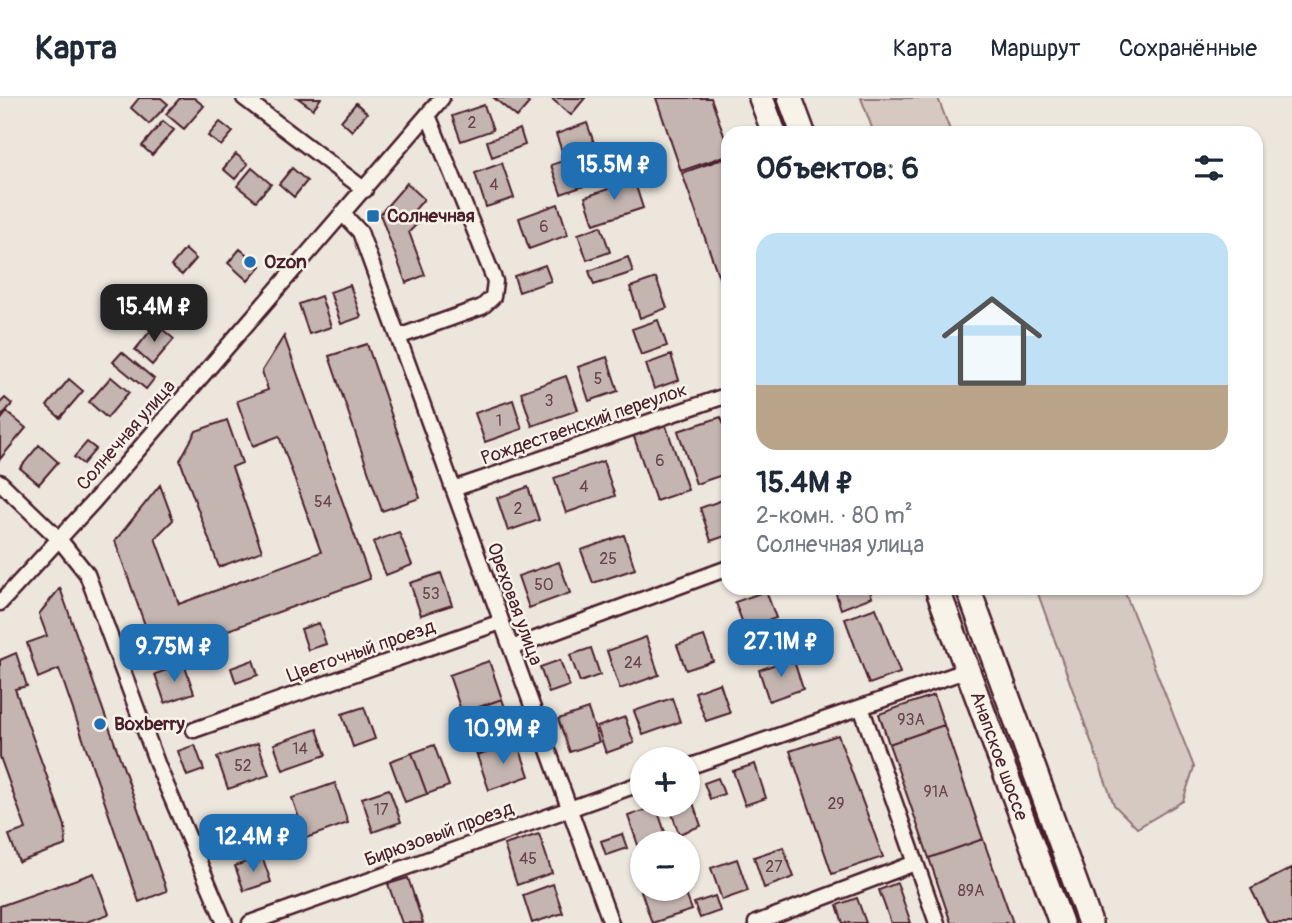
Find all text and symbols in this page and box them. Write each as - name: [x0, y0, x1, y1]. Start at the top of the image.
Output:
- text: Карта: [35, 28, 117, 69]
- text: Карта: [893, 34, 952, 63]
- text: Маршрут: [990, 34, 1081, 63]
- text: Сохранённые: [1119, 34, 1257, 63]
- house number: 2: [468, 113, 477, 133]
- pin: 15.5M ₽: [549, 142, 679, 202]
- icon: filters: [1190, 149, 1228, 187]
- text: 15.5M ₽: [577, 150, 651, 179]
- text: Объектов: 6: [756, 150, 919, 187]
- house number: 4: [489, 175, 499, 195]
- place label: Солнечная: [387, 204, 475, 228]
- marker: Солнечная: [365, 208, 381, 224]
- house number: 6: [539, 217, 549, 237]
- place label: Ozon: [264, 250, 307, 274]
- marker: Ozon: [242, 254, 258, 270]
- icon: home: [929, 278, 1055, 404]
- pin: 15.4M ₽: [89, 285, 219, 344]
- text: 15.4M ₽: [116, 292, 192, 321]
- house number: 5: [594, 369, 602, 389]
- street label: Солнечная улица: [71, 375, 181, 495]
- street label: Рождественский переулок: [478, 377, 690, 471]
- house number: 3: [545, 391, 554, 411]
- house number: 1: [496, 411, 502, 431]
- house number: 6: [655, 451, 665, 471]
- text: 15.4M ₽: [756, 464, 854, 501]
- house number: 4: [579, 477, 589, 497]
- house number: 54: [314, 492, 332, 512]
- house number: 2: [514, 499, 523, 519]
- text: 2-комн. · 80 m²: [756, 501, 913, 530]
- text: Солнечная улица: [756, 530, 924, 559]
- street label: Ореховая улица: [482, 539, 548, 669]
- house number: 25: [599, 549, 617, 569]
- house number: 50: [534, 575, 554, 595]
- house number: 53: [422, 584, 440, 604]
- street label: Цветочный проезд: [284, 614, 439, 688]
- pin: 27.1M ₽: [716, 620, 846, 679]
- pin: 9.75M ₽: [109, 624, 239, 684]
- text: 27.1M ₽: [744, 627, 818, 656]
- text: 9.75M ₽: [136, 632, 212, 661]
- house number: 24: [624, 653, 642, 673]
- street label: Анапское шоссе: [965, 688, 1034, 824]
- pin: 10.9M ₽: [438, 706, 568, 766]
- house number: 93А: [897, 710, 925, 730]
- place label: Boxberry: [114, 712, 186, 736]
- text: 10.9M ₽: [465, 714, 541, 743]
- marker: Boxberry: [92, 716, 108, 732]
- house number: 14: [292, 739, 308, 759]
- map controls: [630, 747, 700, 901]
- button: +: [630, 747, 700, 817]
- house number: 52: [234, 756, 252, 776]
- house number: 91А: [924, 782, 948, 802]
- house number: 29: [827, 794, 845, 814]
- street label: Бирюзовый проезд: [361, 796, 517, 872]
- house number: 17: [374, 800, 389, 820]
- pin: 12.4M ₽: [188, 814, 318, 874]
- text: 12.4M ₽: [215, 822, 291, 851]
- button: −: [630, 831, 700, 901]
- house number: 45: [519, 849, 537, 869]
- house number: 27: [765, 857, 783, 877]
- house number: 89А: [958, 881, 984, 901]

